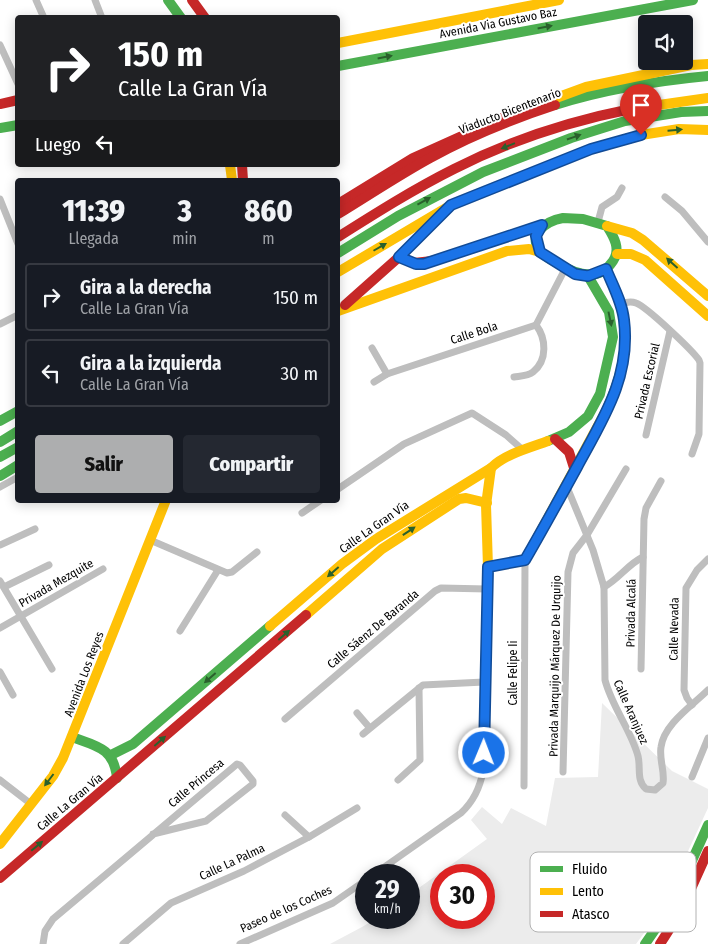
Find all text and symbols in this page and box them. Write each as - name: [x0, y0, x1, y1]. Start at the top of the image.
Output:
- street label: Avenida Via Gustavo Baz: [438, 5, 558, 41]
- map controls: [638, 15, 693, 70]
- button: sound: [638, 15, 693, 70]
- one-way arrow: [538, 23, 554, 31]
- text: 150 m: [118, 33, 203, 75]
- icon: right: [35, 35, 100, 100]
- one-way arrow: [378, 53, 393, 61]
- text: Calle La Gran Vía: [118, 75, 268, 102]
- pin: [620, 84, 662, 135]
- street label: Viaducto Bicentenario: [457, 85, 563, 137]
- icon: arrive: [627, 91, 655, 119]
- one-way arrow: [667, 126, 683, 134]
- icon: left: [91, 130, 119, 158]
- text: Luego: [35, 133, 81, 156]
- one-way arrow: [566, 133, 581, 140]
- one-way arrow: [501, 143, 516, 151]
- text: 11:39: [62, 193, 125, 229]
- text: 3: [177, 193, 192, 229]
- text: 860: [244, 193, 293, 229]
- one-way arrow: [418, 197, 431, 206]
- text: Llegada: [68, 229, 119, 248]
- text: min: [172, 229, 197, 248]
- text: m: [262, 229, 275, 248]
- one-way arrow: [372, 243, 387, 251]
- one-way arrow: [666, 257, 678, 269]
- text: Gira a la derecha: [80, 276, 212, 299]
- icon: right: [37, 283, 65, 311]
- text: 150 m: [273, 286, 318, 309]
- text: Calle La Gran Vía: [80, 299, 189, 318]
- one-way arrow: [606, 312, 614, 327]
- street label: Calle Bola: [449, 319, 499, 347]
- street label: Privada Escorial: [631, 342, 663, 420]
- text: Gira a la izquierda: [80, 352, 222, 375]
- icon: left: [37, 359, 65, 387]
- text: 30 m: [280, 362, 318, 385]
- text: Calle La Gran Vía: [80, 375, 189, 394]
- button: Salir: [35, 435, 173, 493]
- button: Compartir: [183, 435, 320, 493]
- street label: Calle La Gran Vía: [337, 498, 412, 556]
- one-way arrow: [402, 527, 415, 536]
- street label: Privada Mezquite: [16, 556, 96, 610]
- one-way arrow: [328, 566, 340, 578]
- street label: Privada Marquijo Márquez De Urquijo: [546, 575, 564, 757]
- street label: Privada Alcalá: [623, 578, 639, 647]
- street label: Calle Sáenz De Baranda: [324, 587, 422, 671]
- street label: Calle Nevada: [666, 597, 682, 661]
- one-way arrow: [277, 629, 289, 641]
- street label: Avenida Los Reyes: [61, 630, 107, 718]
- street label: Calle Felipe Ii: [506, 640, 520, 706]
- one-way arrow: [204, 672, 216, 683]
- street label: Calle Aranjuez: [611, 678, 652, 747]
- position arrow: [457, 726, 509, 778]
- one-way arrow: [154, 735, 166, 747]
- street label: Calle Princesa: [165, 756, 227, 810]
- street label: Calle La Gran Vía: [34, 770, 106, 834]
- one-way arrow: [44, 773, 55, 786]
- one-way arrow: [30, 840, 42, 852]
- street label: Calle La Palma: [197, 841, 267, 883]
- legend: [530, 852, 696, 932]
- text: Fluido: [572, 861, 607, 878]
- speed limit sign: 30: [430, 864, 495, 929]
- text: 29: [375, 875, 400, 905]
- street label: Paseo de los Coches: [238, 883, 334, 935]
- text: Lento: [572, 883, 604, 900]
- text: km/h: [374, 902, 401, 916]
- text: Atasco: [572, 906, 610, 923]

